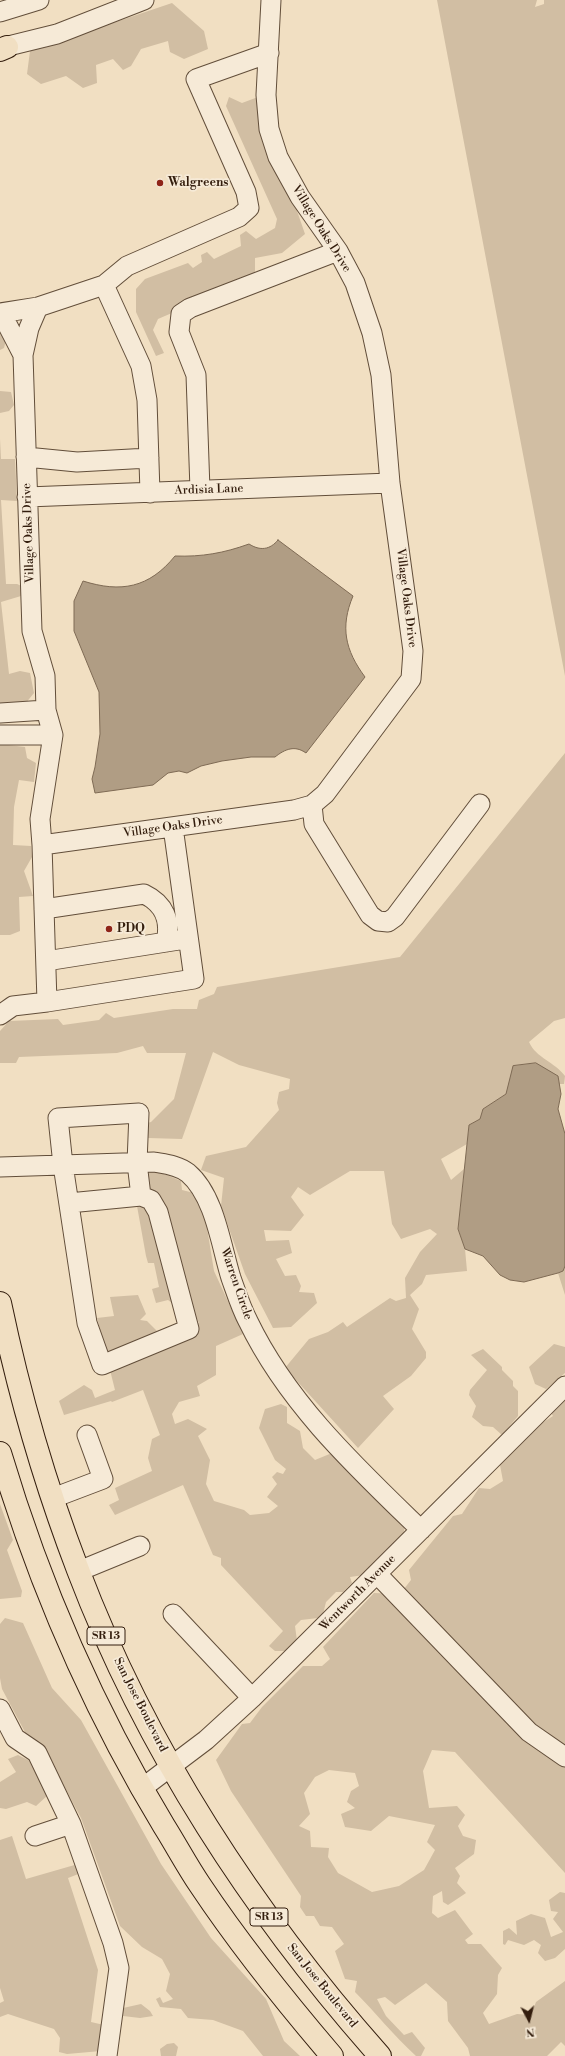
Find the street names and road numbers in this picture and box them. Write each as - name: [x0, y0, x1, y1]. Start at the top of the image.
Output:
- street label: Village Oaks Drive: [288, 183, 354, 275]
- street label: Ardisia Lane: [174, 482, 244, 498]
- street label: Village Oaks Drive: [20, 483, 38, 583]
- street label: Village Oaks Drive: [393, 547, 419, 649]
- street label: Village Oaks Drive: [122, 813, 224, 841]
- street label: Warren Circle: [217, 1246, 255, 1322]
- street label: Wentworth Avenue: [317, 1552, 399, 1634]
- road number: SR 13: [87, 1627, 125, 1645]
- street label: San Jose Boulevard: [110, 1656, 170, 1754]
- road number: SR 13: [250, 1908, 288, 1926]
- street label: San Jose Boulevard: [284, 1941, 360, 2031]

